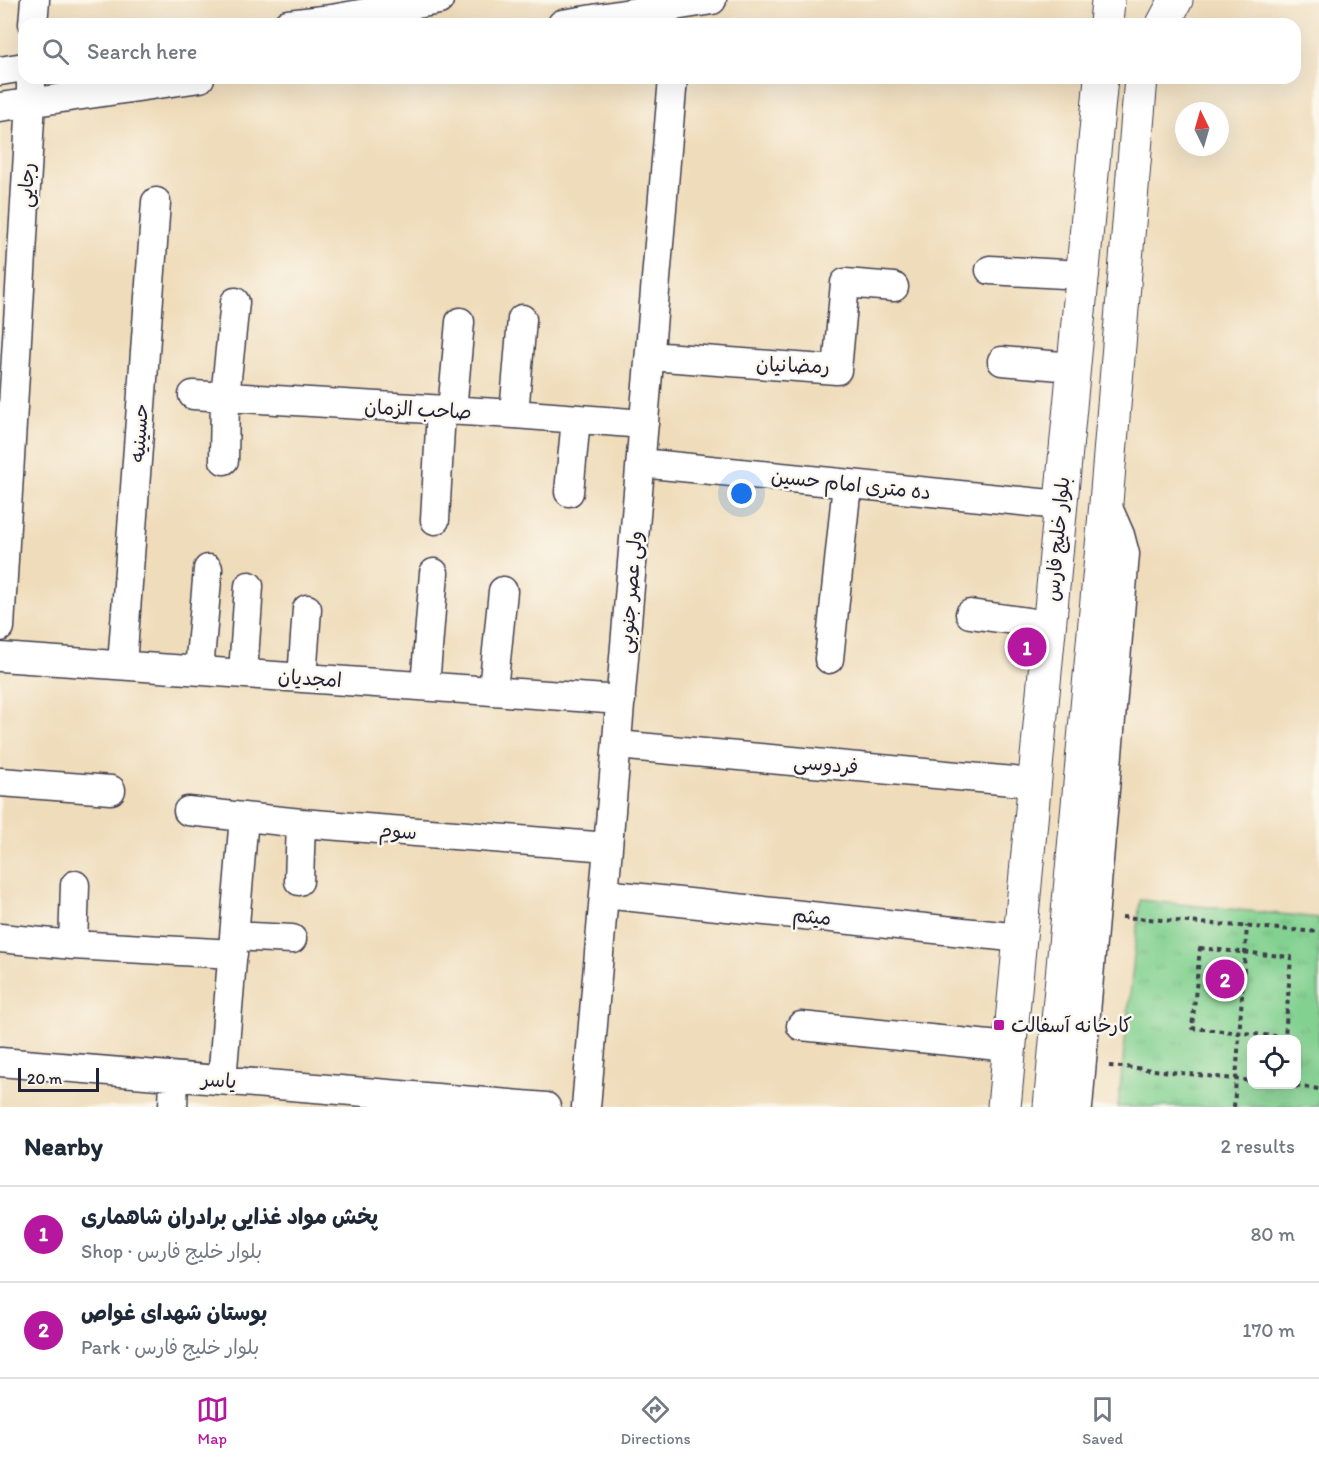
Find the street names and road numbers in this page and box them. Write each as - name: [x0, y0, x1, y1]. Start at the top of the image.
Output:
- street label: رجایی: [13, 162, 40, 208]
- street label: رمضانیان: [756, 352, 830, 378]
- street label: صاحب الزمان: [364, 394, 472, 424]
- street label: حسینیه: [125, 403, 153, 463]
- street label: ده متری امام حسین: [770, 464, 932, 507]
- street label: بلوار خلیج فارس: [1040, 476, 1076, 603]
- street label: ولی عصر جنوبی: [613, 530, 649, 655]
- street label: امجدیان: [277, 664, 343, 692]
- street label: فردوسی: [793, 749, 859, 780]
- street label: سوم: [378, 818, 418, 848]
- street label: میثم: [791, 902, 833, 933]
- street label: یاسر: [199, 1067, 237, 1093]

